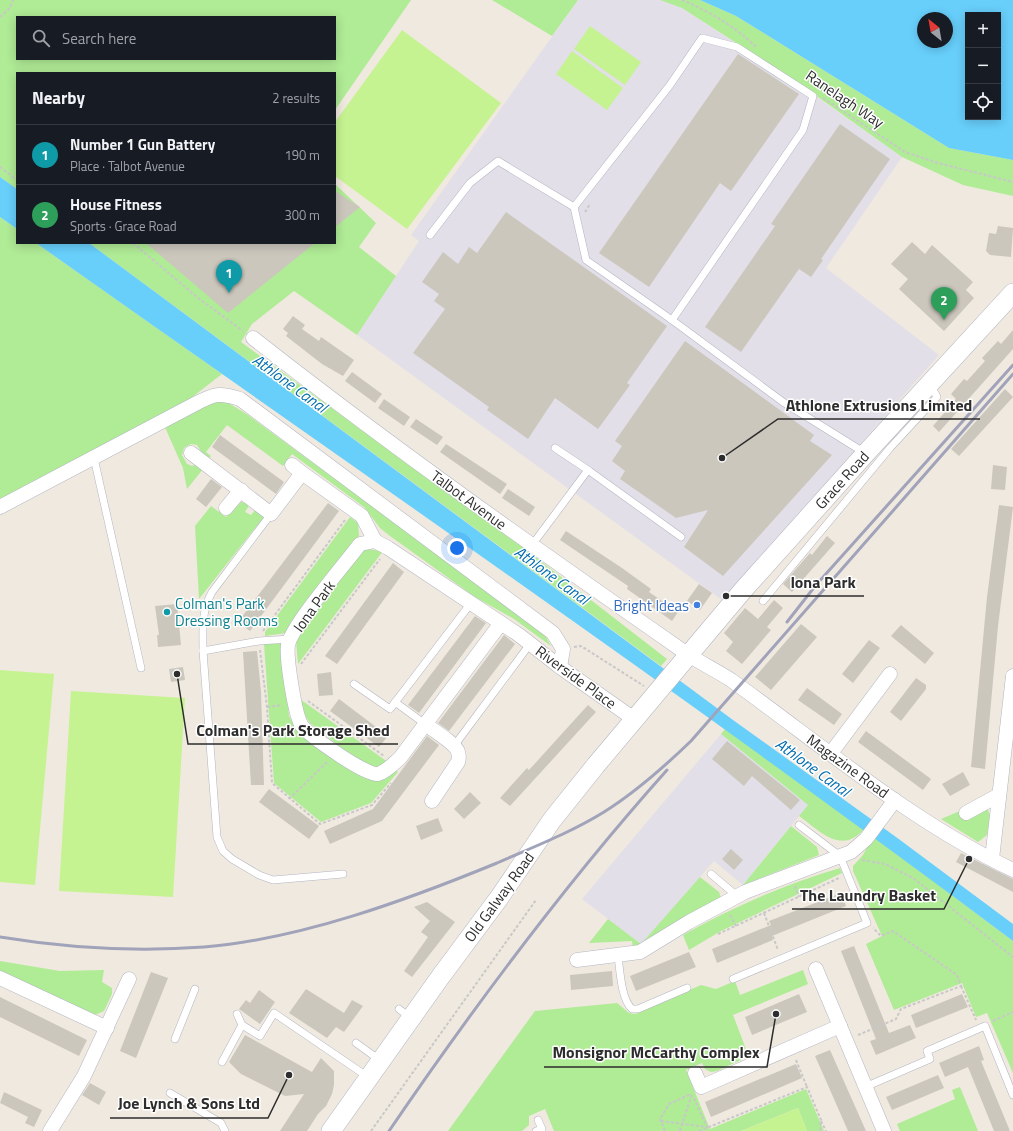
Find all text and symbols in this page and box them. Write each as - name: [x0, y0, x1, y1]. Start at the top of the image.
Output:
- north arrow: [917, 12, 953, 48]
- map controls: [965, 12, 1001, 120]
- button: +: [965, 12, 1001, 48]
- search box: [16, 16, 336, 60]
- icon: search: [30, 27, 52, 49]
- text: Search here: [62, 27, 136, 50]
- button: −: [965, 48, 1001, 84]
- street label: Ranelagh Way: [801, 64, 889, 134]
- button: locate: [965, 84, 1001, 120]
- text: Nearby: [32, 85, 85, 111]
- text: 2 results: [272, 88, 320, 108]
- text: Number 1 Gun Battery: [70, 133, 215, 156]
- text: 1: [41, 145, 49, 165]
- text: 190 m: [284, 145, 320, 165]
- text: Place · Talbot Avenue: [70, 156, 185, 176]
- text: House Fitness: [70, 193, 162, 216]
- text: 2: [41, 205, 49, 225]
- text: 300 m: [284, 205, 320, 225]
- text: Sports · Grace Road: [70, 216, 177, 236]
- pin: 1: [216, 260, 242, 293]
- pin: 2: [931, 287, 957, 320]
- water label: Athlone Canal: [248, 348, 334, 419]
- callout: Athlone Extrusions Limited: [778, 391, 980, 419]
- text: Athlone Extrusions Limited: [786, 393, 972, 417]
- street label: Grace Road: [809, 446, 875, 514]
- street label: Talbot Avenue: [426, 465, 512, 535]
- your location: [447, 538, 467, 558]
- water label: Athlone Canal: [510, 540, 596, 611]
- callout: Iona Park: [782, 568, 864, 596]
- text: Iona Park: [790, 570, 856, 594]
- street label: Iona Park: [287, 575, 341, 637]
- place label: Colman's Park Dressing Rooms: [175, 592, 278, 632]
- place label: Bright Ideas: [613, 594, 689, 617]
- marker: Bright Ideas: [692, 600, 702, 610]
- marker: Colman's Park Dressing Rooms: [162, 607, 172, 617]
- street label: Riverside Place: [531, 640, 621, 714]
- callout: Colman's Park Storage Shed: [188, 716, 398, 744]
- text: Colman's Park Storage Shed: [196, 718, 390, 742]
- street label: Magazine Road: [802, 728, 894, 804]
- water label: Athlone Canal: [771, 732, 857, 803]
- street label: Old Galway Road: [458, 847, 540, 947]
- callout: The Laundry Basket: [792, 881, 944, 909]
- text: The Laundry Basket: [800, 883, 936, 907]
- callout: Monsignor McCarthy Complex: [544, 1039, 767, 1067]
- text: Monsignor McCarthy Complex: [552, 1040, 760, 1064]
- callout: Joe Lynch & Sons Ltd: [110, 1090, 268, 1118]
- text: Joe Lynch & Sons Ltd: [118, 1091, 260, 1115]

